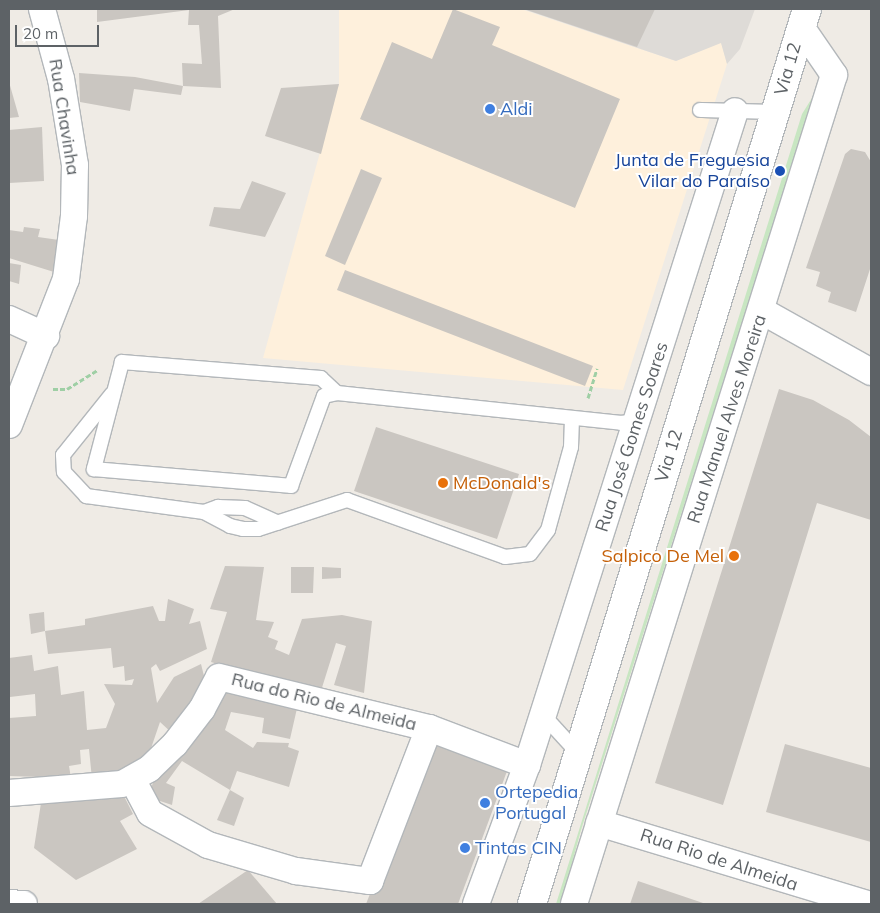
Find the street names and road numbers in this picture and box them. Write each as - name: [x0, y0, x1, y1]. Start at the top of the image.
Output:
- street label: Via 12: [770, 40, 806, 98]
- street label: Rua Chavinha: [44, 57, 84, 177]
- street label: Rua Manuel Alves Moreira: [683, 312, 771, 526]
- street label: Rua José Gomes Soares: [591, 339, 673, 535]
- street label: Via 12: [651, 427, 687, 485]
- street label: Rua do Rio de Almeida: [229, 669, 419, 735]
- street label: Rua Rio de Almeida: [638, 824, 800, 896]

